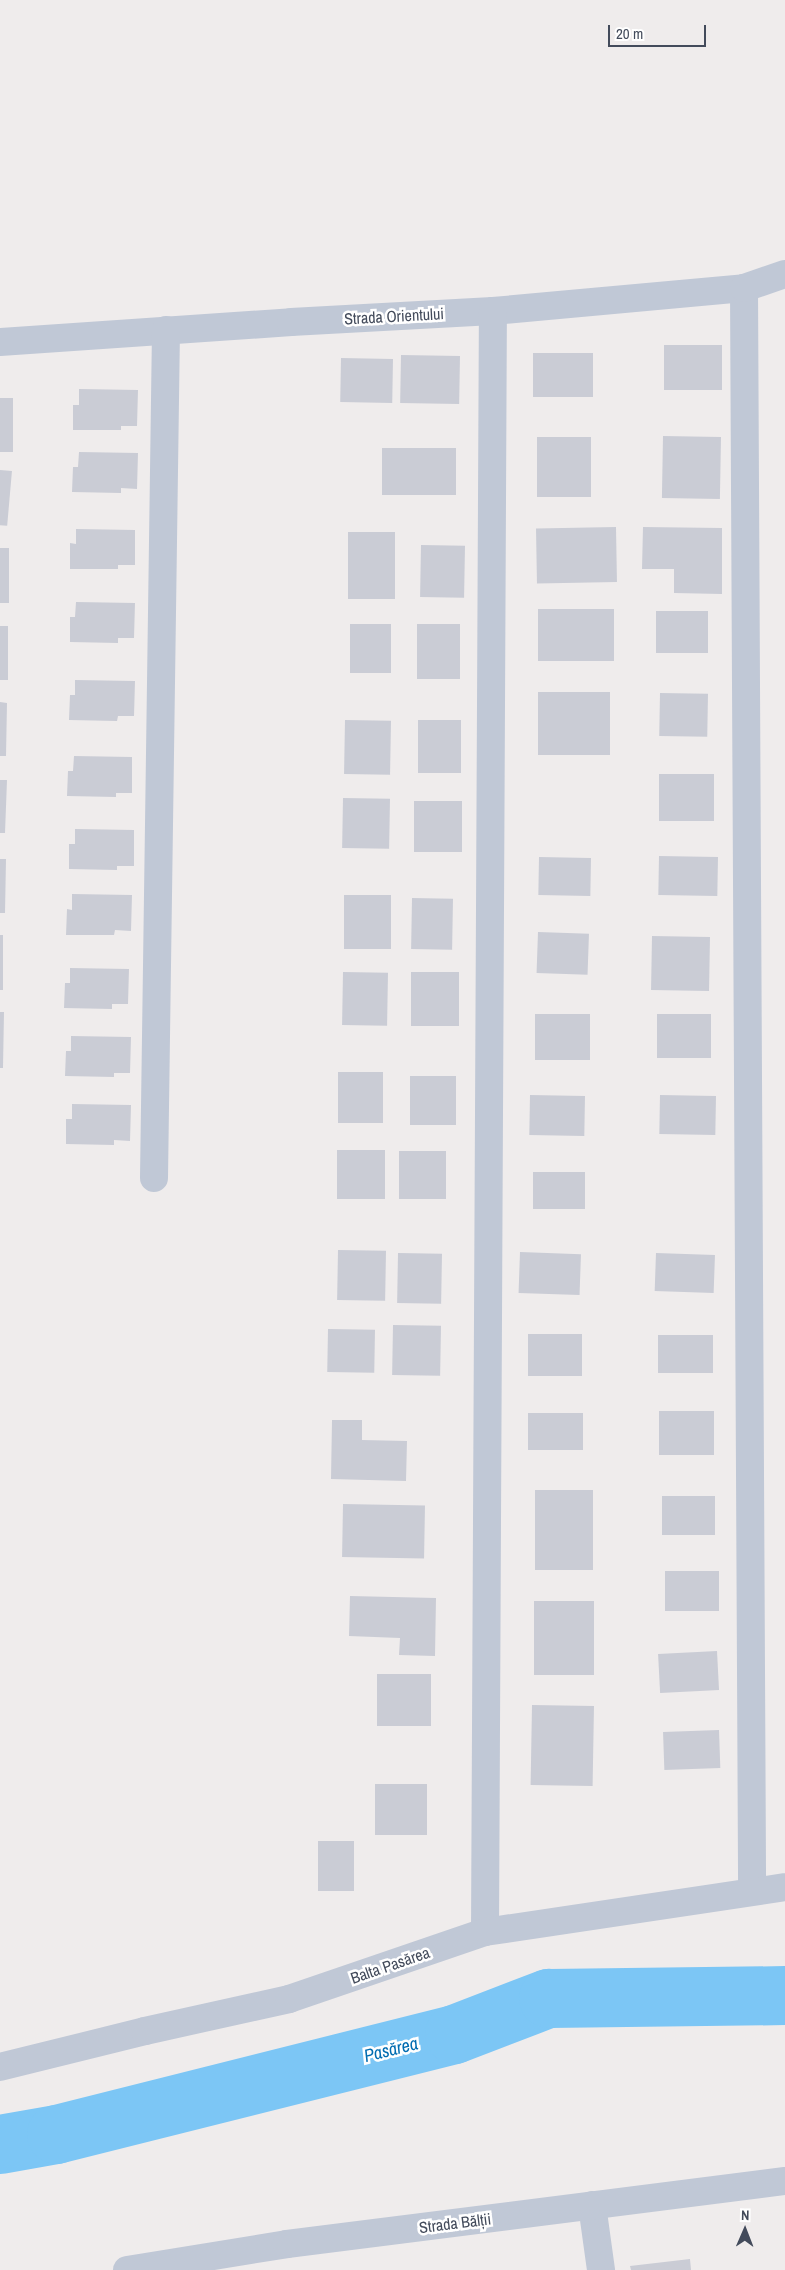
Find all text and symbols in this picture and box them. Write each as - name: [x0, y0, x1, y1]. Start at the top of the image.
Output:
- scale bar: [610, 15, 708, 47]
- text: 20 m: [616, 23, 643, 44]
- street label: Strada Orientului: [344, 304, 444, 328]
- street label: Balta Pasărea: [348, 1943, 432, 1987]
- water label: Pasărea: [362, 2033, 420, 2067]
- north arrow: [720, 2205, 770, 2255]
- text: N: [741, 2206, 750, 2224]
- street label: Strada Bălții: [418, 2209, 492, 2237]

